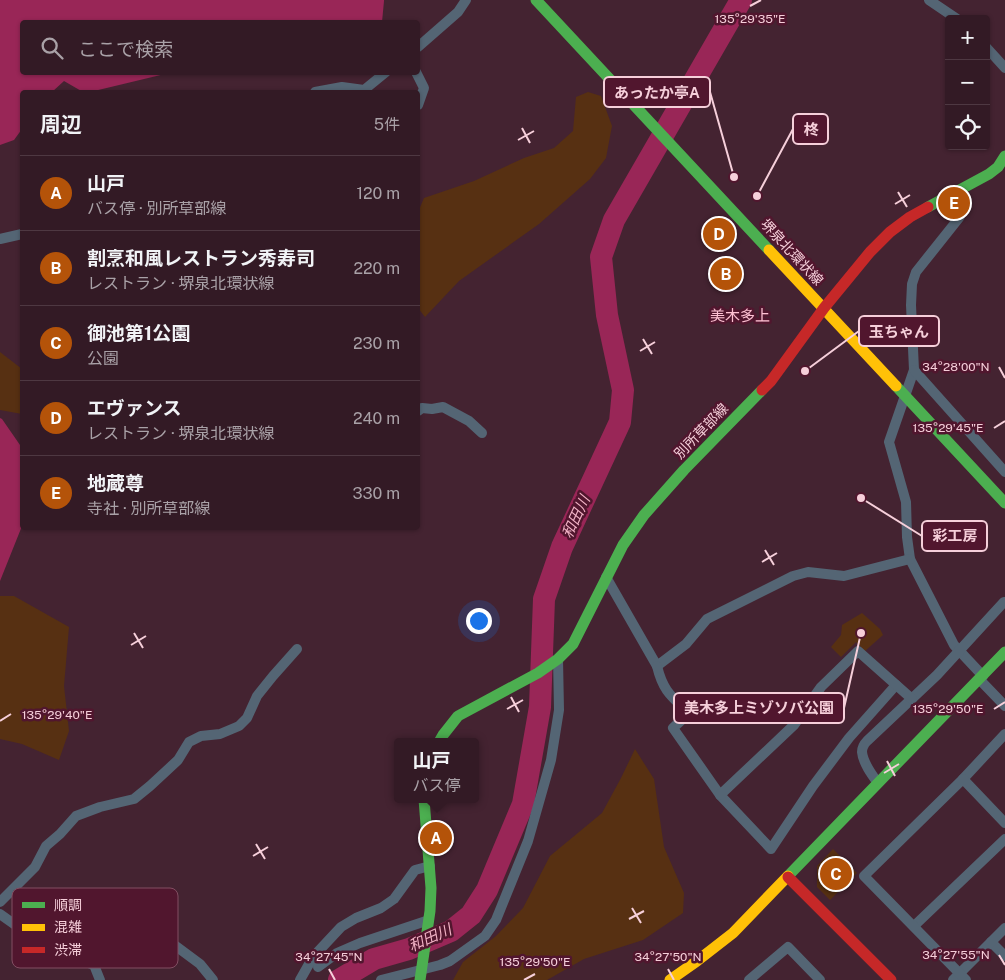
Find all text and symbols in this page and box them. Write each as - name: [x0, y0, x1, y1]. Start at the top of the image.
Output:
- text: 135°29'35"E: [714, 12, 786, 26]
- map controls: [945, 15, 990, 150]
- button: +: [945, 15, 990, 60]
- search box: [20, 20, 420, 75]
- icon: search: [38, 34, 66, 62]
- text: ここで検索: [78, 38, 173, 60]
- button: −: [945, 60, 990, 105]
- callout: あったか亭A: [604, 77, 710, 107]
- text: あったか亭A: [614, 84, 700, 101]
- button: locate: [945, 105, 990, 150]
- text: 周辺: [40, 112, 82, 137]
- callout: 柊: [793, 114, 828, 144]
- text: 5件: [374, 115, 400, 134]
- text: 柊: [803, 121, 819, 138]
- text: 山戸: [87, 172, 125, 194]
- text: A: [50, 184, 62, 203]
- text: 120 m: [356, 184, 400, 203]
- pin: E: [938, 184, 970, 222]
- text: バス停 · 別所草部線: [87, 199, 226, 218]
- pin: D: [703, 215, 735, 253]
- street label: 堺泉北環状線: [758, 216, 826, 288]
- text: 割烹和風レストラン秀寿司: [87, 247, 315, 269]
- pin: B: [710, 255, 742, 293]
- text: B: [51, 259, 61, 278]
- text: 220 m: [353, 259, 400, 278]
- text: レストラン · 堺泉北環状線: [87, 274, 274, 293]
- district label: 美木多上: [710, 307, 770, 324]
- callout: 玉ちゃん: [859, 316, 939, 346]
- text: 御池第1公園: [87, 322, 190, 344]
- text: 玉ちゃん: [869, 323, 929, 340]
- text: C: [50, 334, 62, 353]
- text: 230 m: [353, 334, 400, 353]
- text: 公園: [87, 349, 119, 368]
- text: 34°28'00"N: [922, 360, 990, 374]
- text: エヴァンス: [87, 397, 182, 419]
- street label: 別所草部線: [671, 400, 731, 462]
- text: D: [50, 409, 62, 428]
- text: 240 m: [353, 409, 400, 428]
- text: 135°29'45"E: [913, 421, 984, 435]
- text: レストラン · 堺泉北環状線: [87, 424, 274, 443]
- text: 地蔵尊: [87, 472, 144, 494]
- text: E: [51, 484, 61, 503]
- text: 330 m: [353, 484, 400, 503]
- water label: 和田川: [558, 491, 594, 541]
- text: 寺社 · 別所草部線: [87, 499, 210, 518]
- callout: 彩工房: [922, 521, 987, 551]
- text: 彩工房: [932, 527, 978, 544]
- your location: [466, 608, 492, 634]
- callout: 美木多上ミゾソバ公園: [674, 693, 844, 723]
- text: 美木多上ミゾソバ公園: [684, 699, 834, 716]
- text: 135°29'50"E: [913, 702, 983, 716]
- text: 135°29'40"E: [22, 708, 92, 722]
- popup: [394, 738, 479, 803]
- text: 山戸: [412, 749, 451, 771]
- text: バス停: [412, 776, 461, 795]
- pin: A: [420, 819, 452, 857]
- pin: C: [820, 855, 852, 893]
- legend: [12, 888, 178, 968]
- text: 順調: [54, 897, 82, 913]
- text: 混雑: [54, 919, 82, 935]
- water label: 和田川: [406, 920, 456, 954]
- text: 渋滞: [54, 942, 82, 958]
- text: 34°27'55"N: [922, 948, 990, 962]
- text: 34°27'45"N: [295, 950, 363, 964]
- text: 34°27'50"N: [634, 950, 702, 964]
- text: 135°29'50"E: [500, 955, 570, 969]

